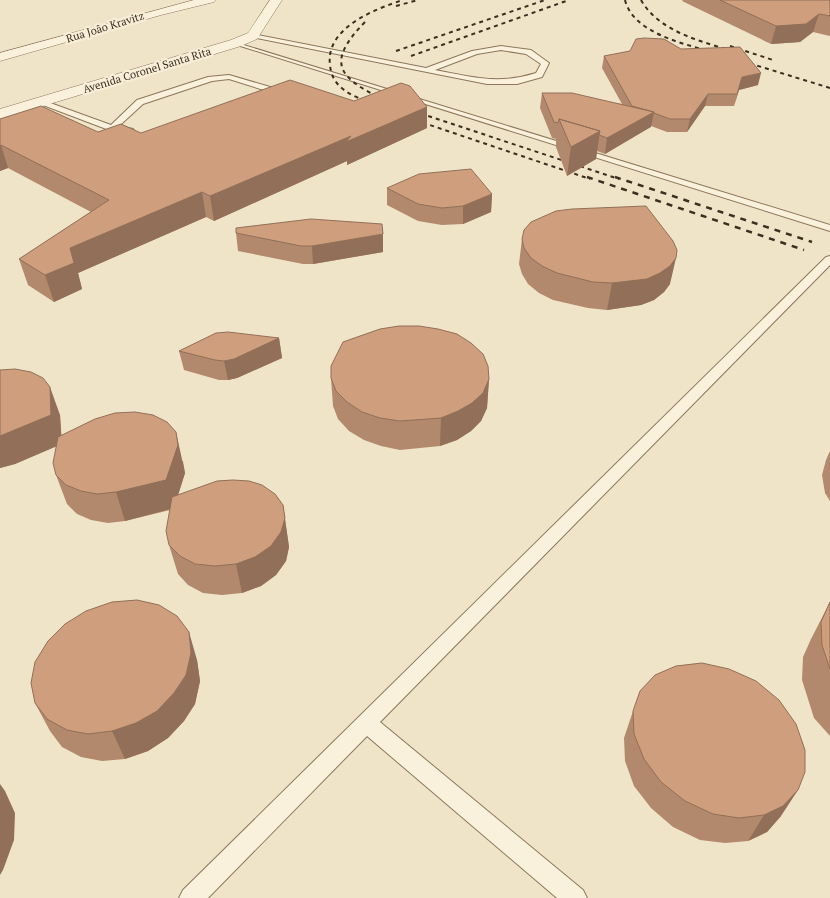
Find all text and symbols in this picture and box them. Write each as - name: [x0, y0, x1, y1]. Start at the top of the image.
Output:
- street label: Rua João Kravitz: [64, 8, 146, 46]
- street label: Avenida Coronel Santa Rita: [81, 44, 213, 96]

